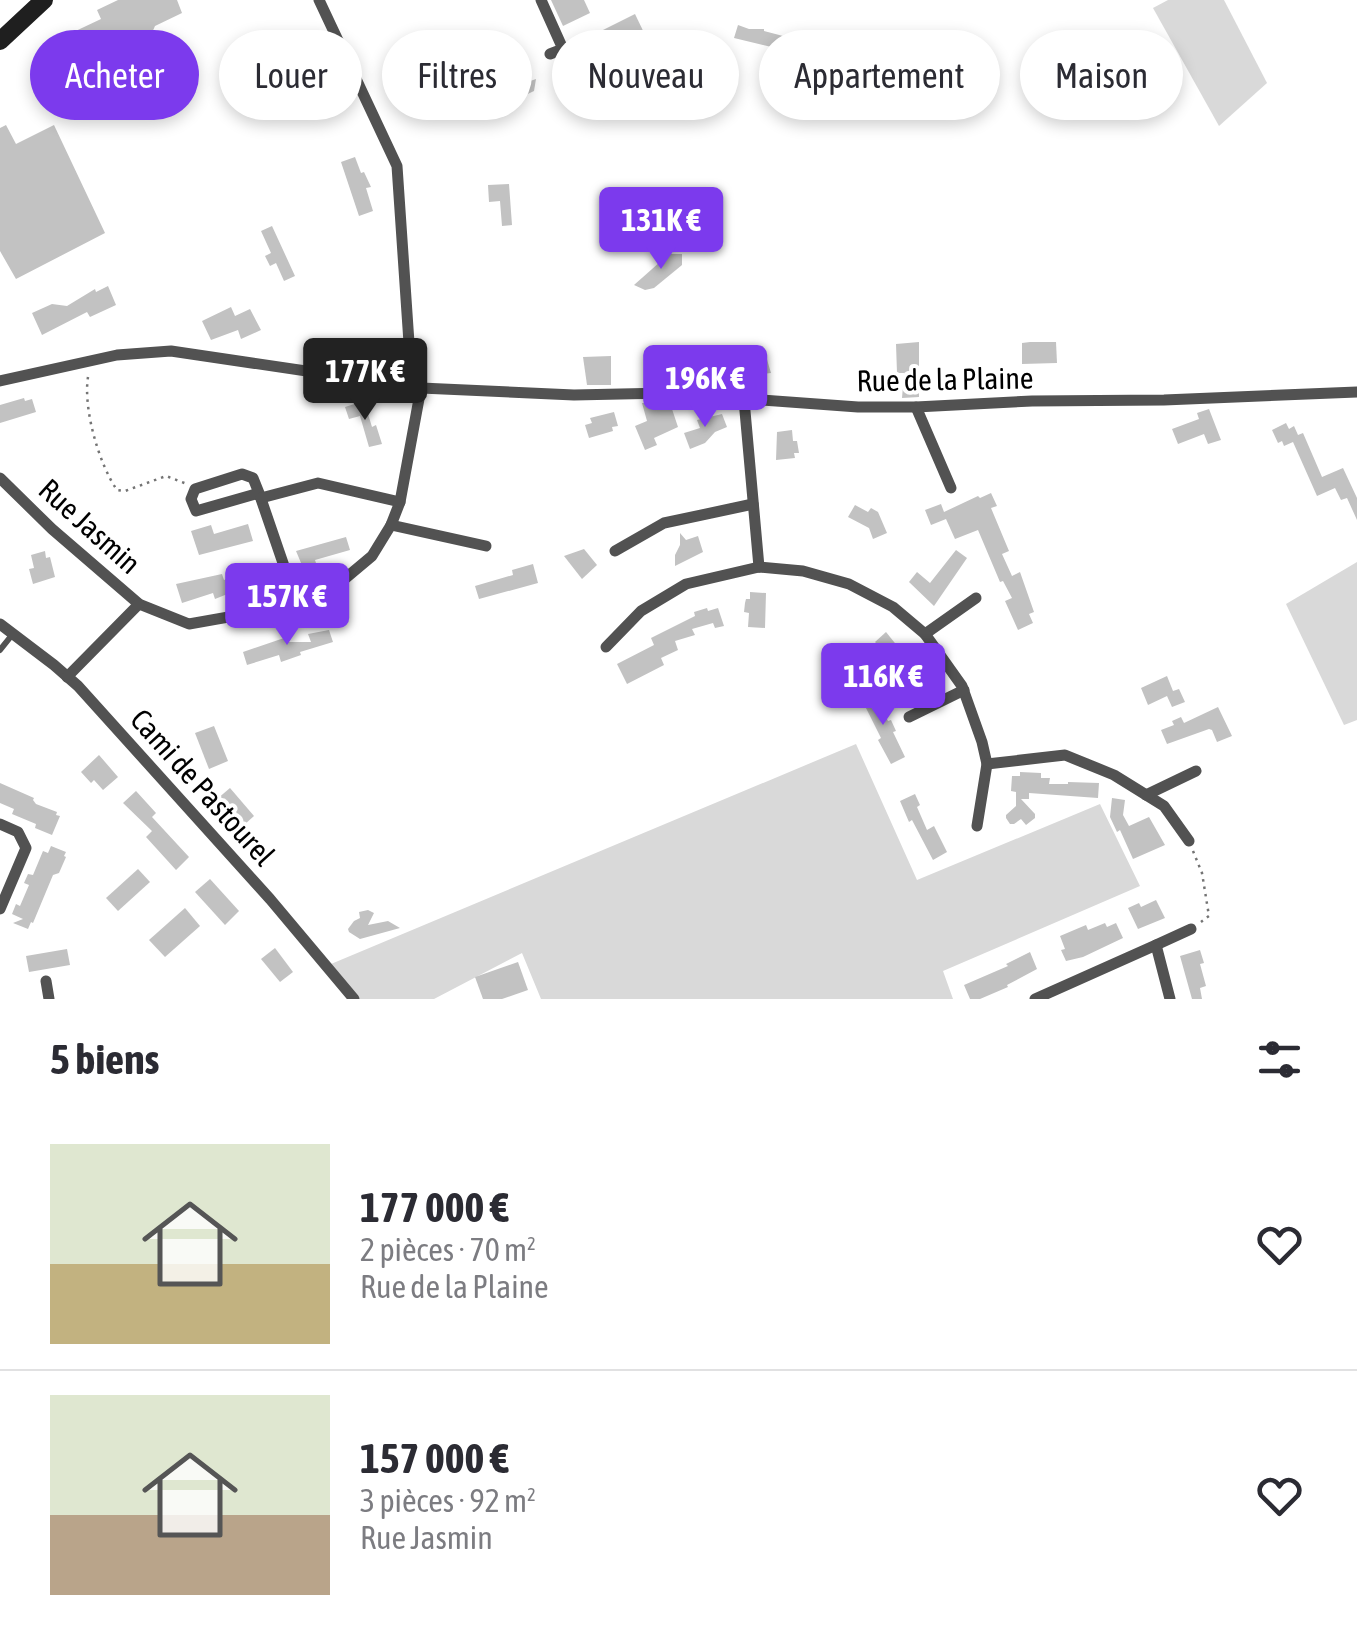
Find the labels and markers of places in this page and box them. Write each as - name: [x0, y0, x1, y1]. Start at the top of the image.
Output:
- pin: 131K €: [580, 187, 742, 272]
- pin: 177K €: [284, 338, 446, 423]
- pin: 196K €: [624, 345, 786, 430]
- pin: 157K €: [206, 563, 368, 648]
- pin: 116K €: [802, 643, 964, 728]

